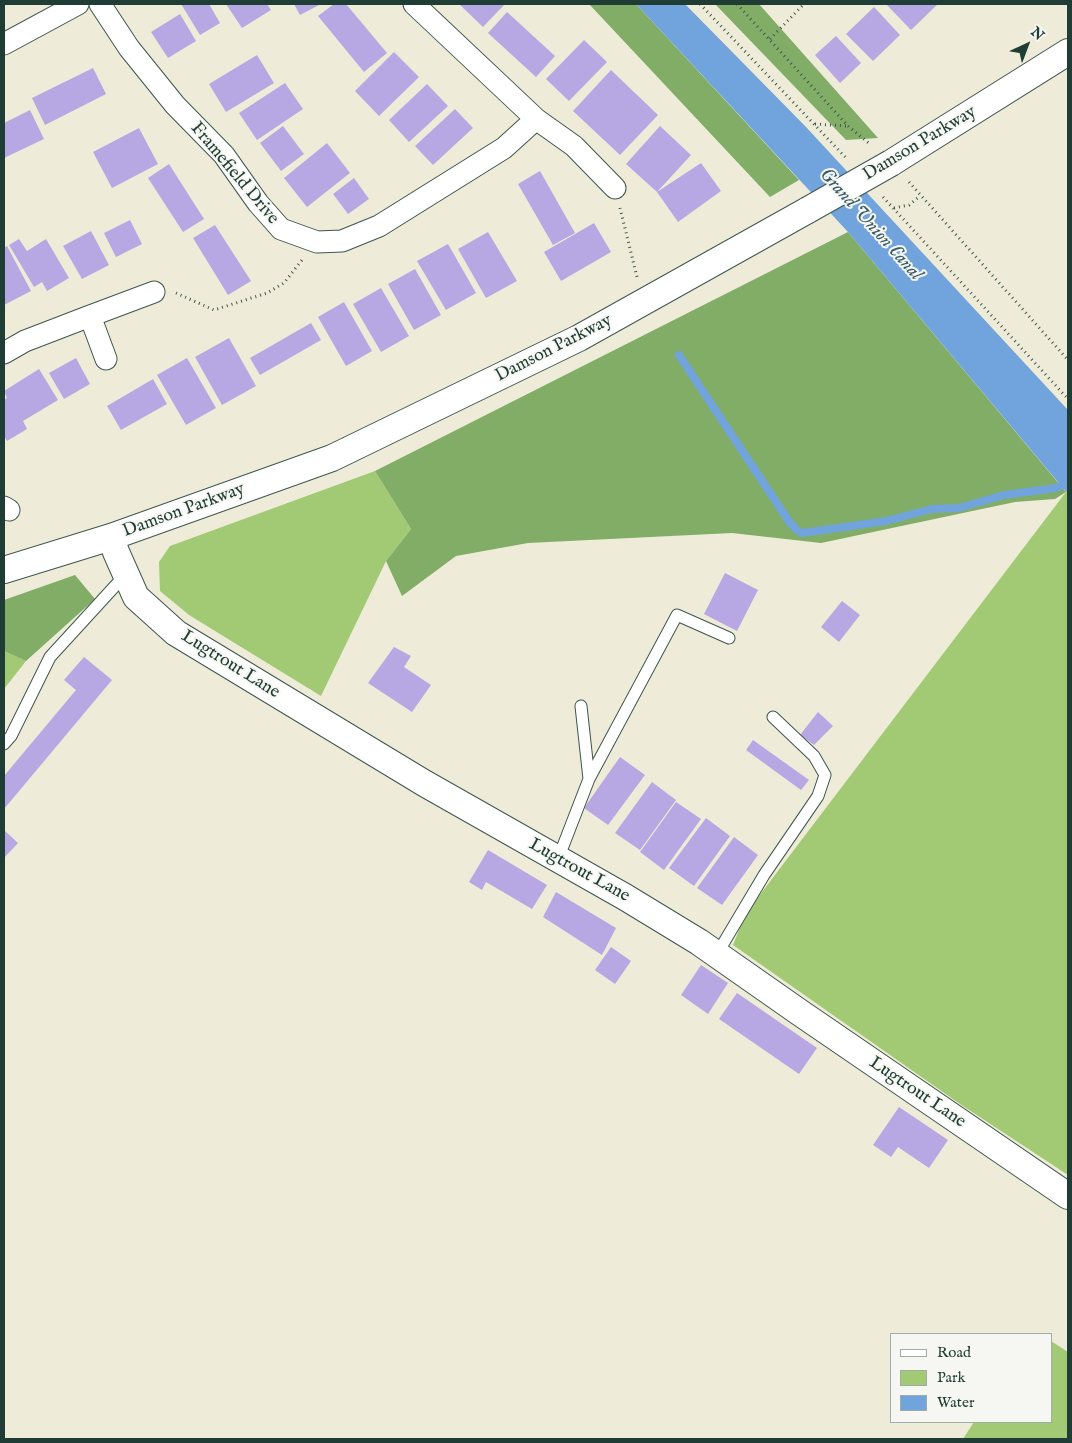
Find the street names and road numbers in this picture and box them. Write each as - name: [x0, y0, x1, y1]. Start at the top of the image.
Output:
- street label: Damson Parkway: [860, 102, 980, 186]
- street label: Framefield Drive: [185, 119, 283, 229]
- street label: Damson Parkway: [492, 310, 616, 388]
- street label: Damson Parkway: [120, 479, 248, 543]
- street label: Lugtrout Lane: [177, 626, 283, 704]
- street label: Lugtrout Lane: [525, 834, 633, 908]
- street label: Lugtrout Lane: [864, 1053, 970, 1133]

